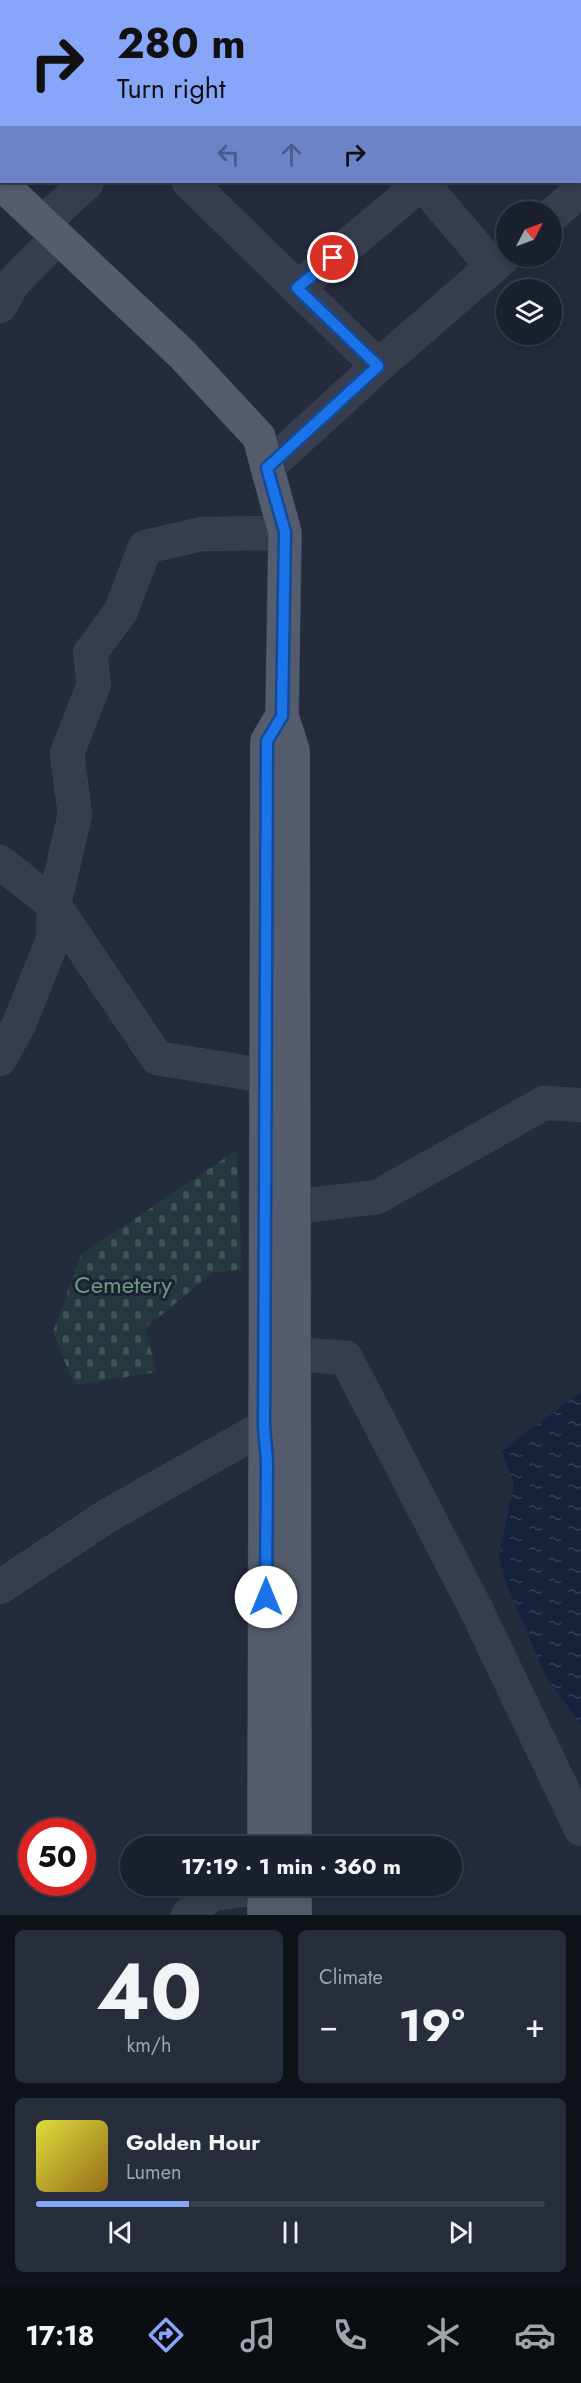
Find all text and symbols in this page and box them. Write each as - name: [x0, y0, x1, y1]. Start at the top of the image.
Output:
- text: 280 m: [117, 13, 246, 74]
- icon: right: [18, 24, 96, 102]
- text: Turn right: [117, 69, 225, 108]
- icon: left: [212, 138, 245, 171]
- icon: ahead: [275, 138, 308, 171]
- icon: right: [338, 138, 371, 171]
- north arrow: [496, 201, 562, 267]
- map controls: [496, 201, 562, 345]
- pin: [307, 232, 358, 283]
- icon: arrive: [316, 241, 349, 274]
- button: layers: [496, 279, 562, 345]
- park label: Cemetery: [74, 1267, 172, 1302]
- position arrow: [234, 1565, 298, 1629]
- speed limit sign: 50: [18, 1818, 96, 1896]
- text: 17:19 · 1 min · 360 m: [181, 1850, 401, 1882]
- text: 40: [96, 1936, 202, 2048]
- text: Climate: [319, 1963, 383, 1992]
- text: 19°: [398, 1993, 465, 2058]
- text: −: [319, 2002, 338, 2049]
- text: +: [525, 2002, 545, 2049]
- text: km/h: [126, 2031, 172, 2060]
- text: Golden Hour: [126, 2126, 260, 2158]
- text: Lumen: [126, 2158, 182, 2187]
- icon: previous: [104, 2216, 137, 2249]
- icon: pause: [274, 2216, 307, 2249]
- icon: next: [444, 2216, 477, 2249]
- icon: directions: [145, 2314, 187, 2356]
- icon: music: [237, 2314, 279, 2356]
- icon: phone: [329, 2314, 371, 2356]
- icon: climate: [422, 2314, 464, 2356]
- icon: car: [514, 2314, 556, 2356]
- text: 17:18: [25, 2316, 95, 2355]

